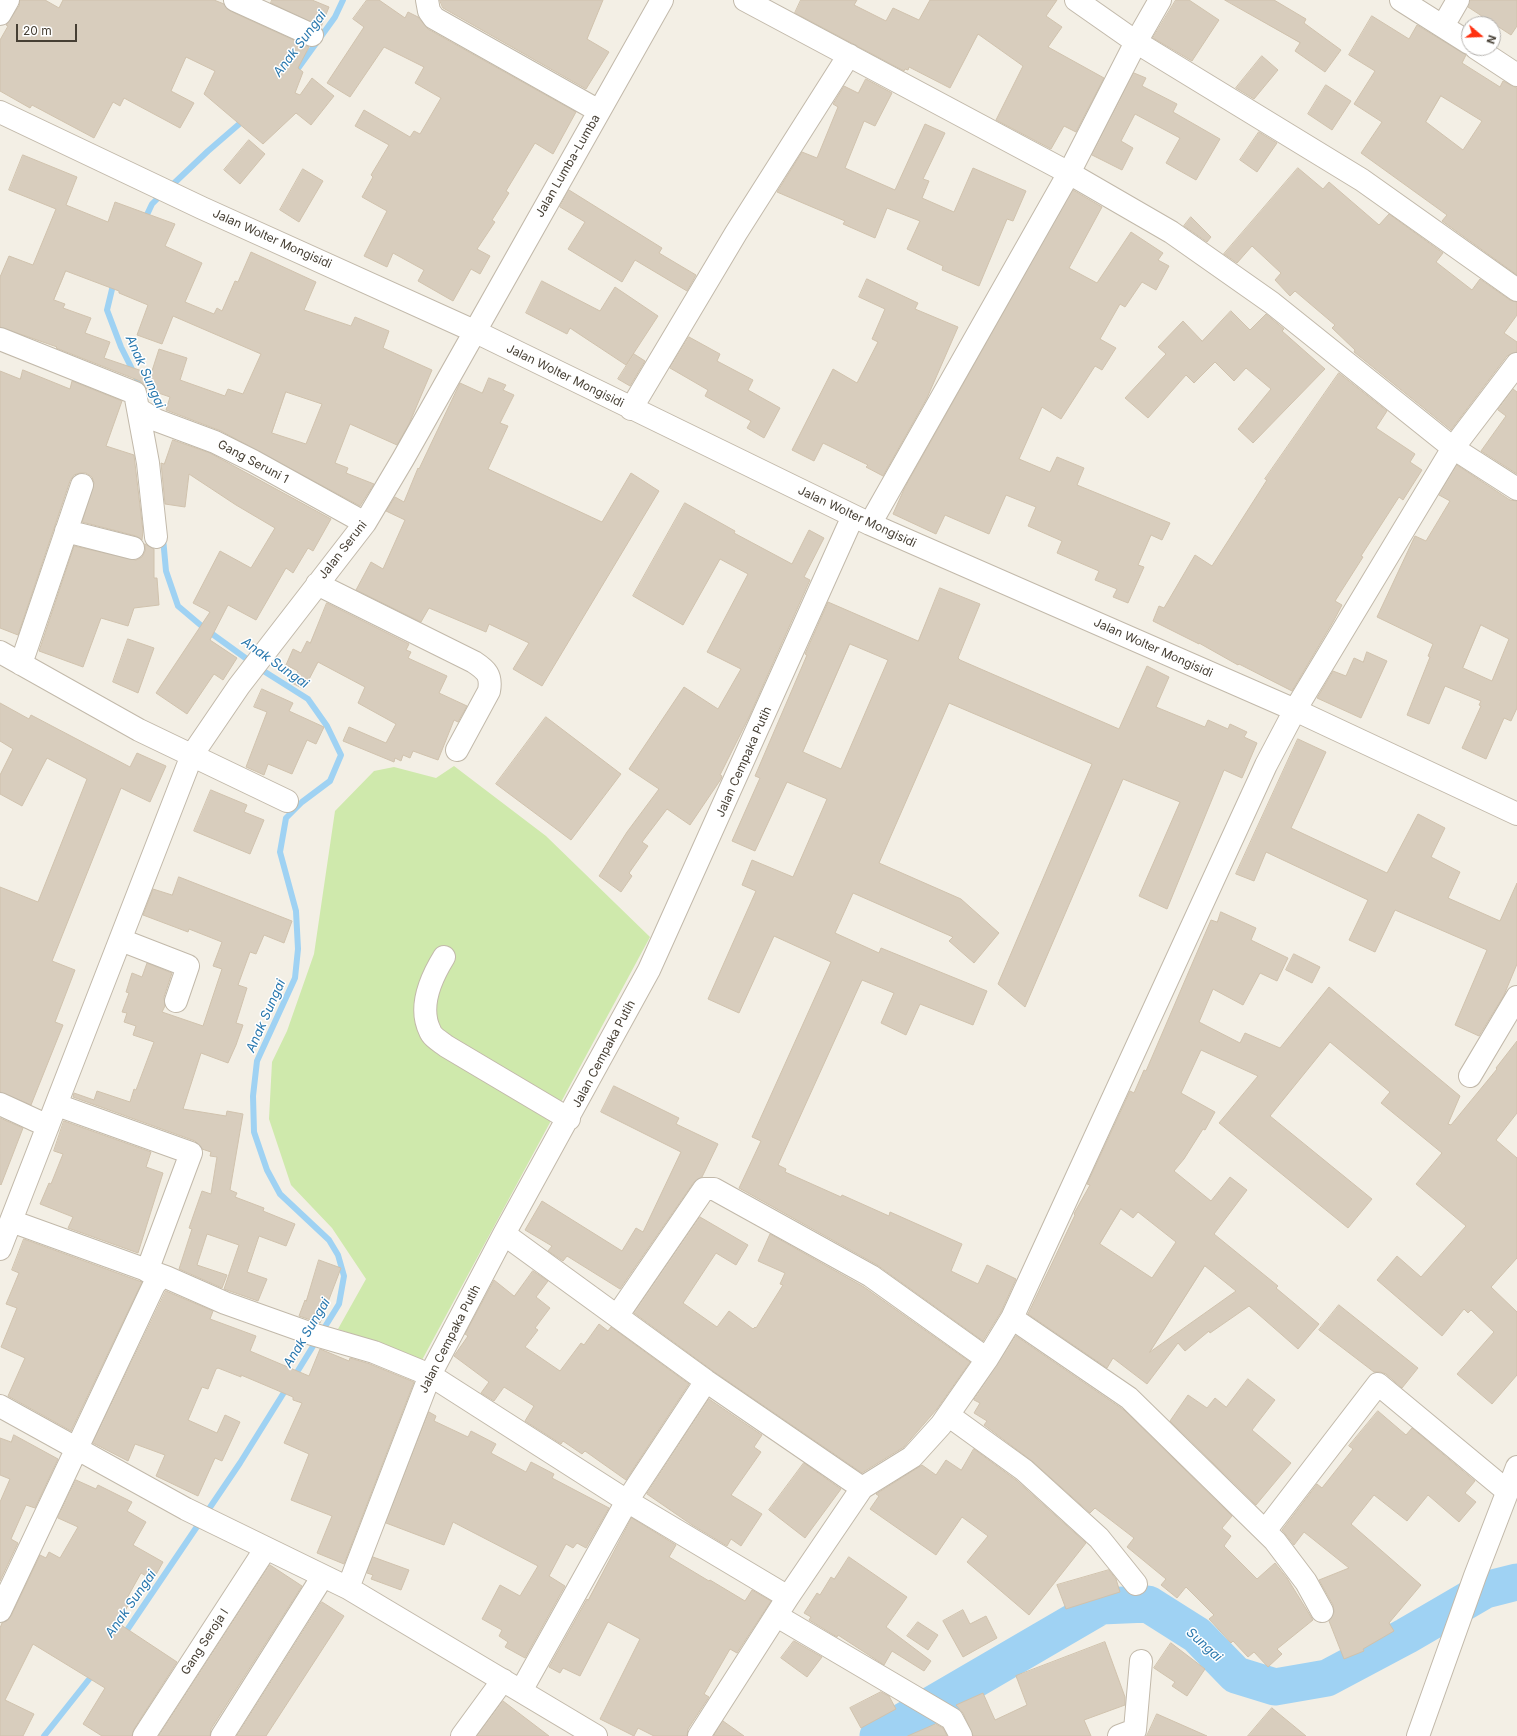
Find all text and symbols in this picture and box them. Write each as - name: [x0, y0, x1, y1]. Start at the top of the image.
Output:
- water label: Anak Sungai: [270, 8, 330, 80]
- scale bar: [18, 16, 79, 42]
- north arrow: [1461, 16, 1501, 56]
- text: 20 m: [23, 23, 52, 38]
- text: N: [1483, 33, 1499, 46]
- street label: Jalan Lumba-Lumba: [533, 112, 603, 220]
- street label: Jalan Wolter Mongisidi: [210, 206, 334, 272]
- water label: Anak Sungai: [122, 333, 168, 411]
- street label: Jalan Wolter Mongisidi: [504, 341, 626, 411]
- street label: Gang Seruni 1: [215, 437, 291, 487]
- street label: Jalan Wolter Mongisidi: [796, 483, 918, 551]
- street label: Jalan Seruni: [316, 518, 370, 582]
- street label: Jalan Wolter Mongisidi: [1091, 615, 1215, 681]
- water label: Anak Sungai: [238, 634, 312, 692]
- street label: Jalan Cempaka Putih: [713, 704, 775, 820]
- water label: Anak Sungai: [243, 977, 289, 1055]
- street label: Jalan Cempaka Putih: [570, 998, 638, 1110]
- street label: Jalan Cempaka Putih: [416, 1282, 484, 1396]
- water label: Anak Sungai: [280, 1295, 334, 1371]
- water label: Anak Sungai: [102, 1567, 160, 1641]
- street label: Gang Seroja I: [178, 1606, 232, 1678]
- water label: Sungai: [1183, 1625, 1225, 1665]

